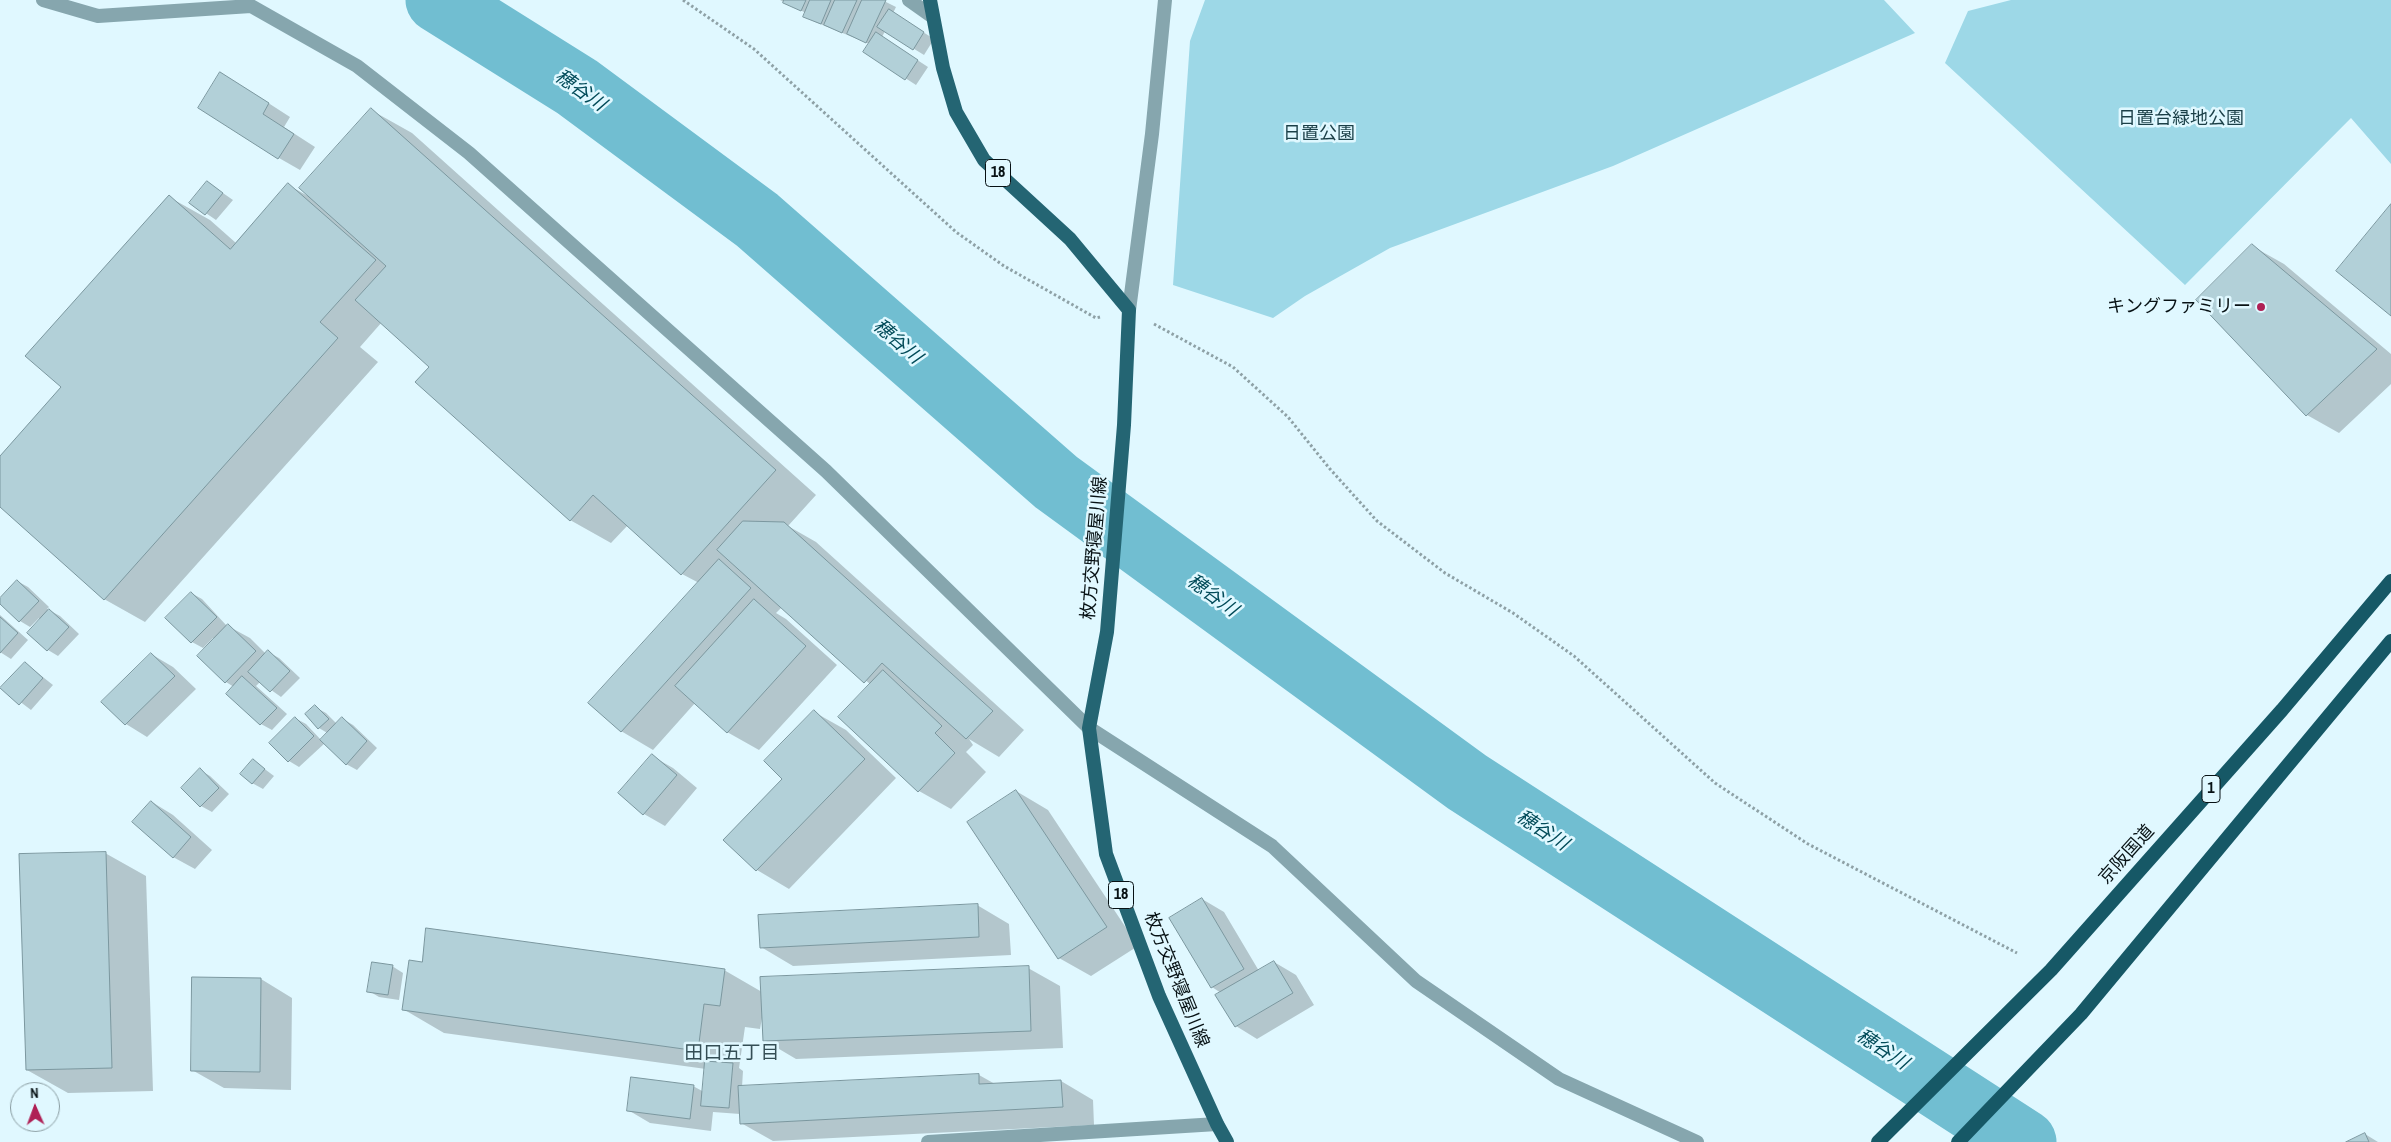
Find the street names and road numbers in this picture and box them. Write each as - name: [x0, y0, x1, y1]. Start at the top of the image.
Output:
- road number: 18: [986, 160, 1010, 187]
- street label: 枚方交野寝屋川線: [1078, 475, 1112, 621]
- road number: 1: [2202, 776, 2220, 802]
- street label: 京阪国道: [2095, 821, 2159, 889]
- road number: 18: [1108, 882, 1134, 908]
- street label: 枚方交野寝屋川線: [1139, 909, 1213, 1051]

